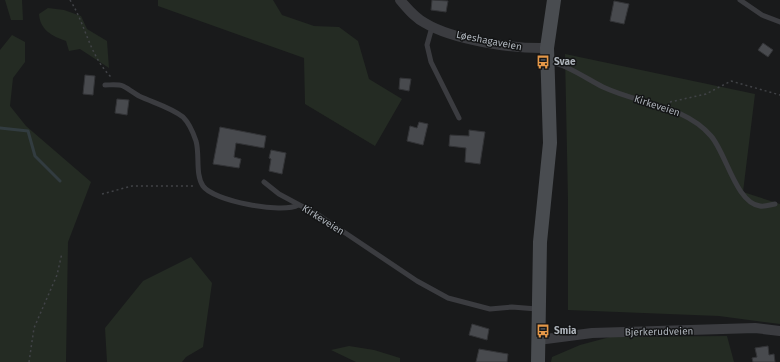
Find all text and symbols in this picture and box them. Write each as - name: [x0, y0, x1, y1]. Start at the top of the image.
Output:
- street label: Løeshagaveien: [455, 29, 523, 53]
- bus stop icon: Svae: [535, 54, 551, 70]
- place label: Svae: [554, 56, 576, 68]
- street label: Kirkeveien: [633, 93, 681, 119]
- street label: Kirkeveien: [300, 202, 346, 238]
- bus stop icon: Smia: [535, 323, 551, 339]
- place label: Smia: [554, 325, 577, 337]
- street label: Bjerkerudveien: [625, 325, 693, 339]

